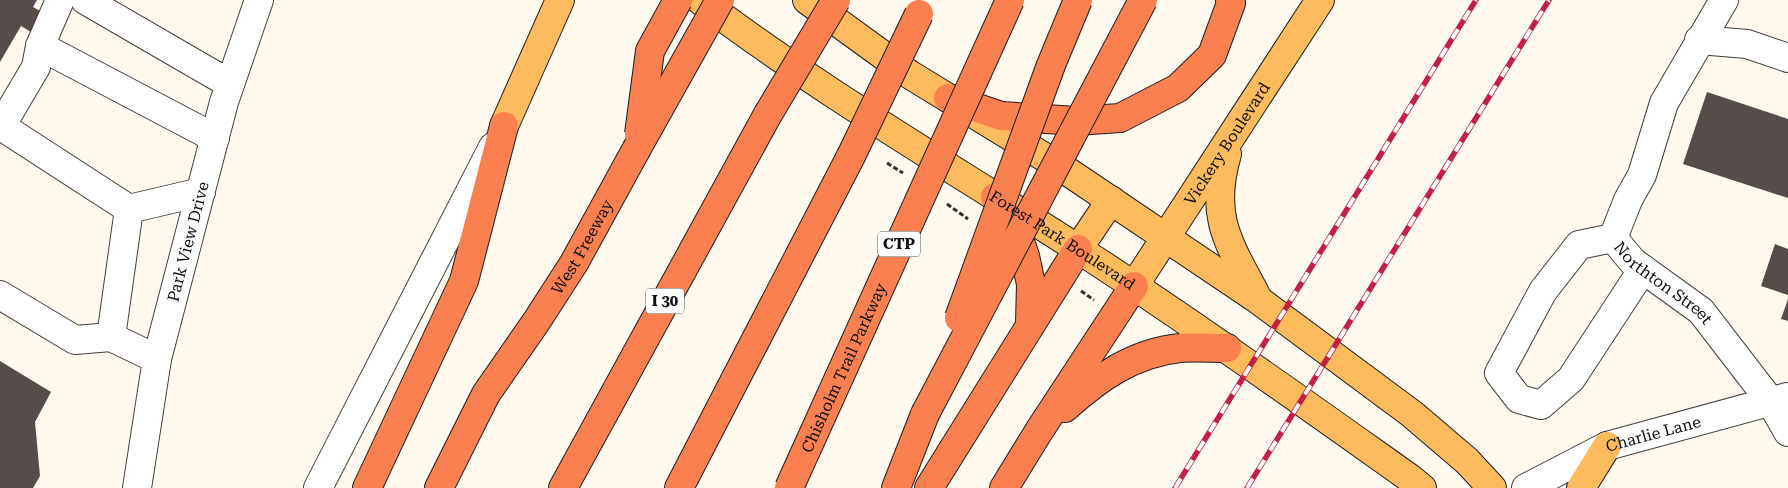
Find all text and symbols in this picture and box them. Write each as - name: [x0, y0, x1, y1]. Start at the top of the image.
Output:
- street label: Vickery Boulevard: [1180, 79, 1274, 208]
- street label: Park View Drive: [163, 179, 212, 304]
- street label: Forest Park Boulevard: [986, 186, 1139, 294]
- street label: West Freeway: [547, 196, 617, 298]
- road number: CTP: [878, 232, 920, 256]
- street label: Northton Street: [1610, 237, 1717, 328]
- street label: Chisholm Trail Parkway: [797, 280, 890, 456]
- road number: I 30: [646, 288, 684, 314]
- street label: Charlie Lane: [1603, 411, 1703, 455]

